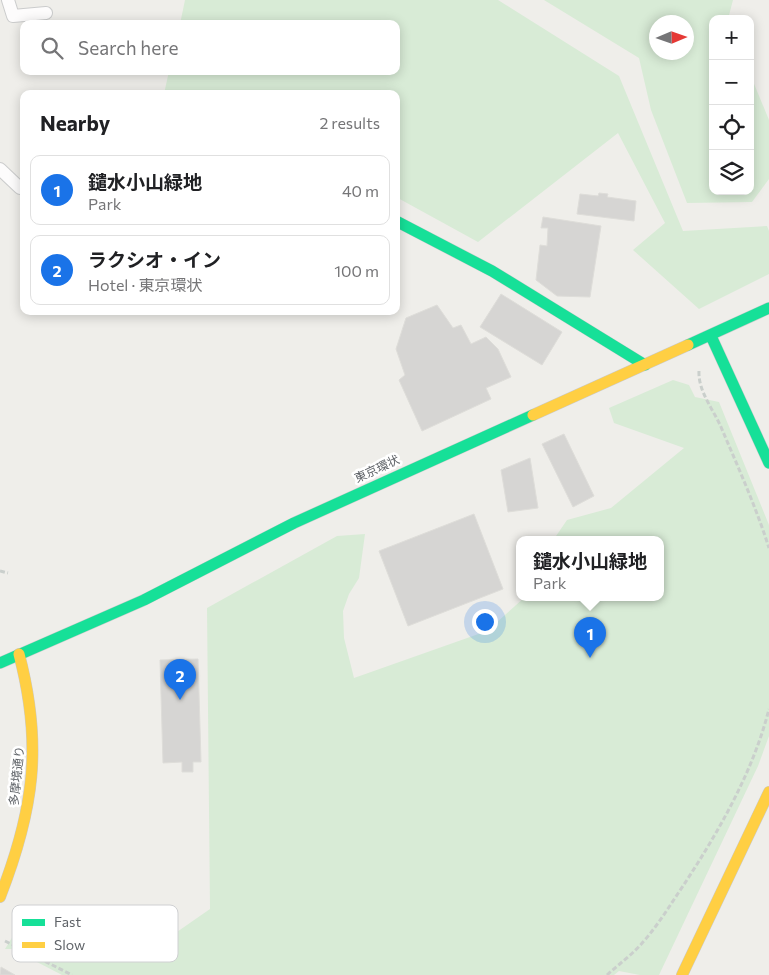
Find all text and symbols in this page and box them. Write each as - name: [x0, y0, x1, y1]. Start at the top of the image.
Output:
- north arrow: [649, 15, 694, 60]
- map controls: [709, 15, 754, 195]
- button: +: [709, 15, 754, 60]
- search box: [20, 20, 400, 75]
- icon: search: [38, 34, 66, 62]
- text: Search here: [78, 36, 178, 59]
- button: −: [709, 60, 754, 105]
- button: locate: [709, 105, 754, 150]
- text: Nearby: [40, 110, 110, 135]
- text: 2 results: [319, 113, 380, 132]
- button: layers: [709, 150, 754, 195]
- text: 鑓水小山緑地: [88, 170, 202, 193]
- text: 1: [53, 181, 61, 200]
- text: 40 m: [342, 181, 379, 200]
- text: Park: [88, 194, 121, 213]
- text: ラクシオ・イン: [88, 248, 221, 271]
- text: 2: [52, 261, 62, 280]
- text: 100 m: [334, 261, 379, 280]
- text: Hotel · 東京環状: [88, 275, 202, 294]
- street label: 東京環状: [352, 452, 401, 485]
- popup: [516, 536, 664, 601]
- text: 鑓水小山緑地: [533, 549, 647, 572]
- text: Park: [533, 573, 566, 592]
- your location: [472, 609, 498, 635]
- pin: 1: [574, 617, 606, 658]
- pin: 2: [164, 659, 196, 700]
- street label: 多摩境通り: [6, 745, 26, 806]
- legend: [12, 905, 178, 962]
- text: Fast: [54, 913, 81, 930]
- text: Slow: [54, 936, 85, 953]

